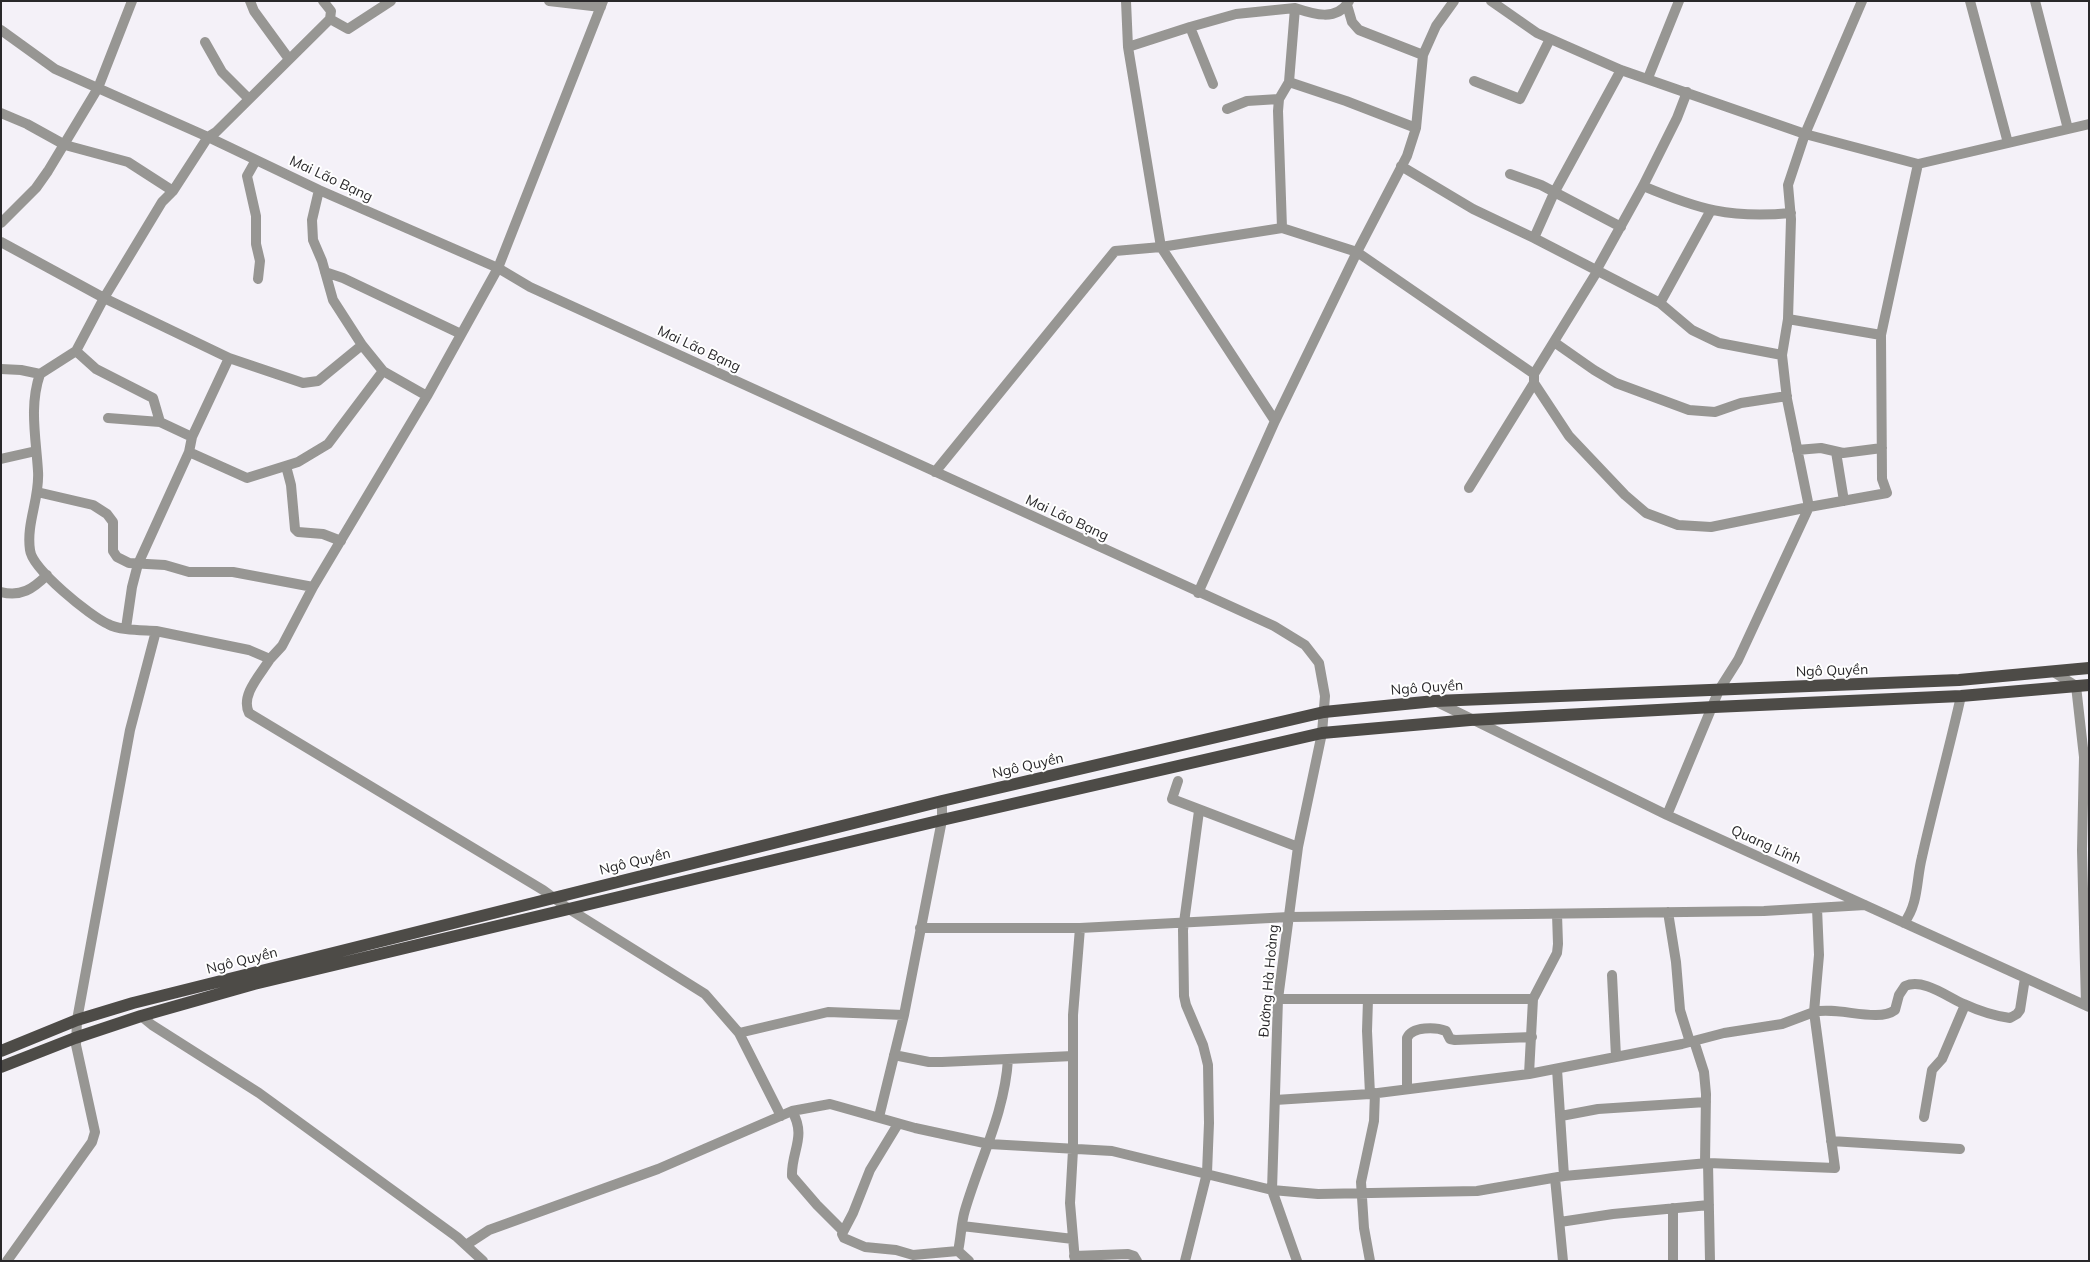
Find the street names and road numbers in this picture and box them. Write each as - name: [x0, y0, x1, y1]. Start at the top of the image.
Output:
- street label: Mai Lão Bạng: [287, 152, 375, 206]
- street label: Mai Lão Bạng: [655, 322, 743, 376]
- street label: Mai Lão Bạng: [1023, 491, 1111, 545]
- street label: Ngô Quyền: [1795, 661, 1869, 681]
- street label: Ngô Quyền: [1390, 677, 1464, 699]
- street label: Ngô Quyền: [991, 750, 1065, 782]
- street label: Quang Lĩnh: [1728, 822, 1804, 868]
- street label: Ngô Quyền: [598, 845, 672, 879]
- street label: Đường Hà Hoàng: [1256, 924, 1282, 1038]
- street label: Ngô Quyền: [205, 944, 279, 978]

